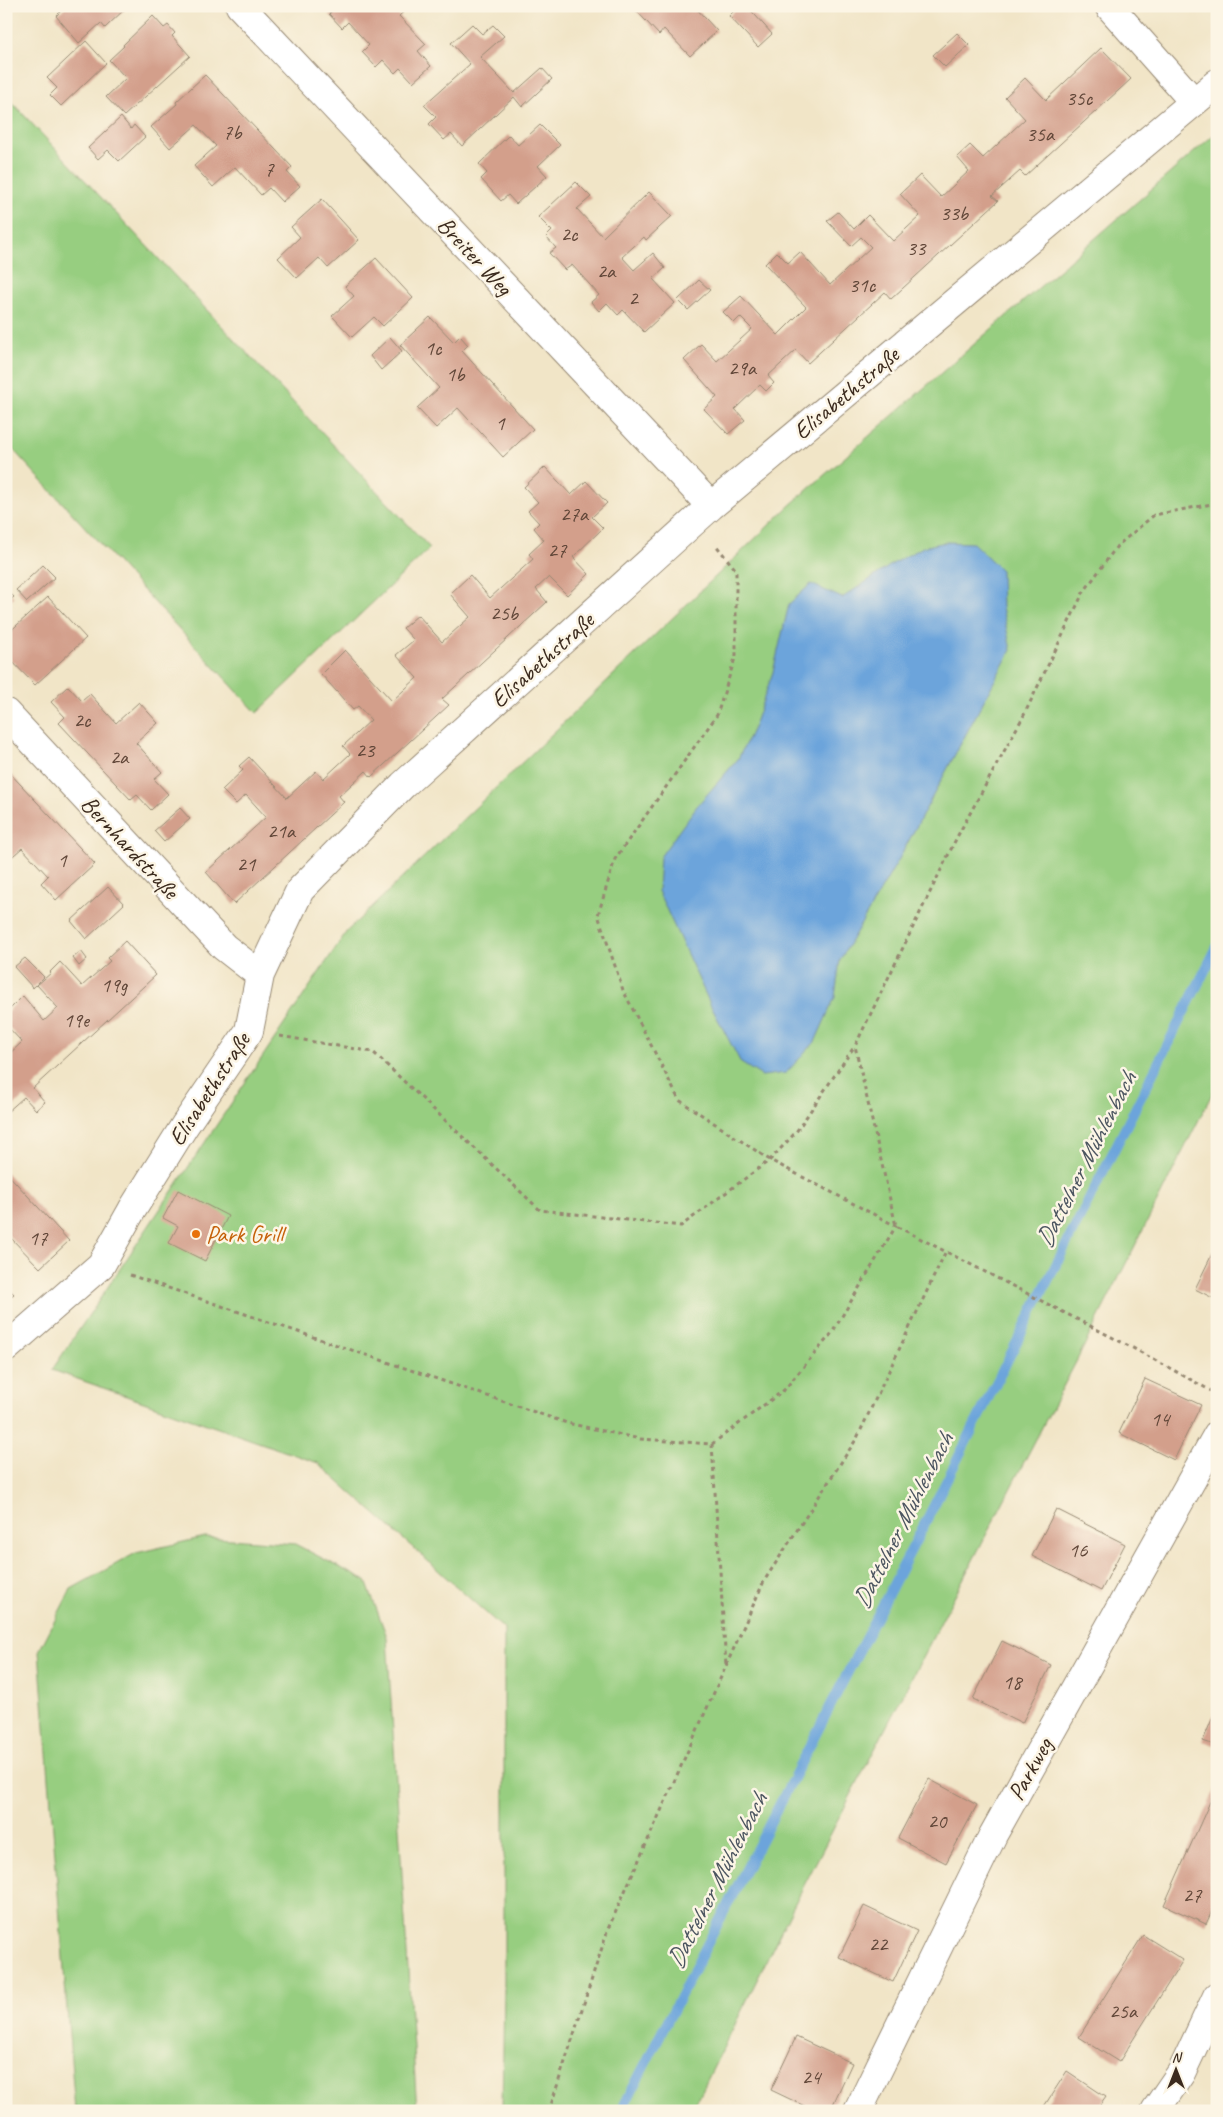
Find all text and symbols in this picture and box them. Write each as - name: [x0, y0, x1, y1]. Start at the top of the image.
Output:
- house number: 35c: [1066, 85, 1094, 111]
- house number: 7b: [223, 119, 243, 145]
- house number: 35a: [1026, 121, 1056, 147]
- house number: 7: [264, 156, 275, 182]
- house number: 33b: [940, 200, 970, 226]
- street label: Breiter Weg: [431, 210, 520, 303]
- house number: 2c: [561, 221, 579, 247]
- house number: 33: [907, 235, 927, 261]
- house number: 2a: [597, 258, 617, 284]
- house number: 31c: [849, 272, 877, 298]
- house number: 2: [628, 285, 639, 311]
- house number: 1c: [425, 335, 443, 361]
- street label: Elisabethstraße: [787, 339, 907, 446]
- house number: 29a: [728, 355, 758, 381]
- house number: 1b: [446, 361, 466, 387]
- house number: 1: [495, 410, 506, 436]
- house number: 27a: [560, 501, 590, 527]
- house number: 27: [548, 537, 568, 563]
- house number: 25b: [490, 600, 520, 626]
- street label: Elisabethstraße: [484, 604, 602, 714]
- house number: 2c: [74, 707, 92, 733]
- house number: 23: [356, 737, 376, 763]
- house number: 2a: [110, 744, 130, 770]
- street label: Bernhardstraße: [75, 789, 187, 906]
- house number: 21a: [267, 818, 297, 844]
- house number: 1: [57, 847, 68, 873]
- house number: 21: [237, 851, 257, 877]
- house number: 19g: [101, 972, 129, 998]
- house number: 19e: [63, 1007, 91, 1033]
- street label: Elisabethstraße: [161, 1025, 258, 1151]
- water label: Dattelner Mühlenbach: [1028, 1065, 1145, 1252]
- place label: Park Grill: [206, 1219, 287, 1249]
- house number: 17: [29, 1225, 49, 1251]
- marker: Park Grill: [190, 1228, 202, 1240]
- house number: 14: [1151, 1406, 1172, 1432]
- water label: Dattelner Mühlenbach: [845, 1426, 962, 1613]
- house number: 16: [1069, 1537, 1088, 1563]
- house number: 18: [1003, 1669, 1024, 1695]
- street label: Parkweg: [1001, 1731, 1060, 1805]
- water label: Dattelner Mühlenbach: [659, 1786, 776, 1973]
- house number: 20: [928, 1808, 948, 1834]
- house number: 27: [1183, 1882, 1203, 1908]
- house number: 22: [869, 1931, 889, 1957]
- house number: 25a: [1109, 1998, 1139, 2024]
- north arrow: [1150, 2044, 1200, 2094]
- text: N: [1172, 2049, 1183, 2066]
- house number: 24: [802, 2064, 823, 2090]

